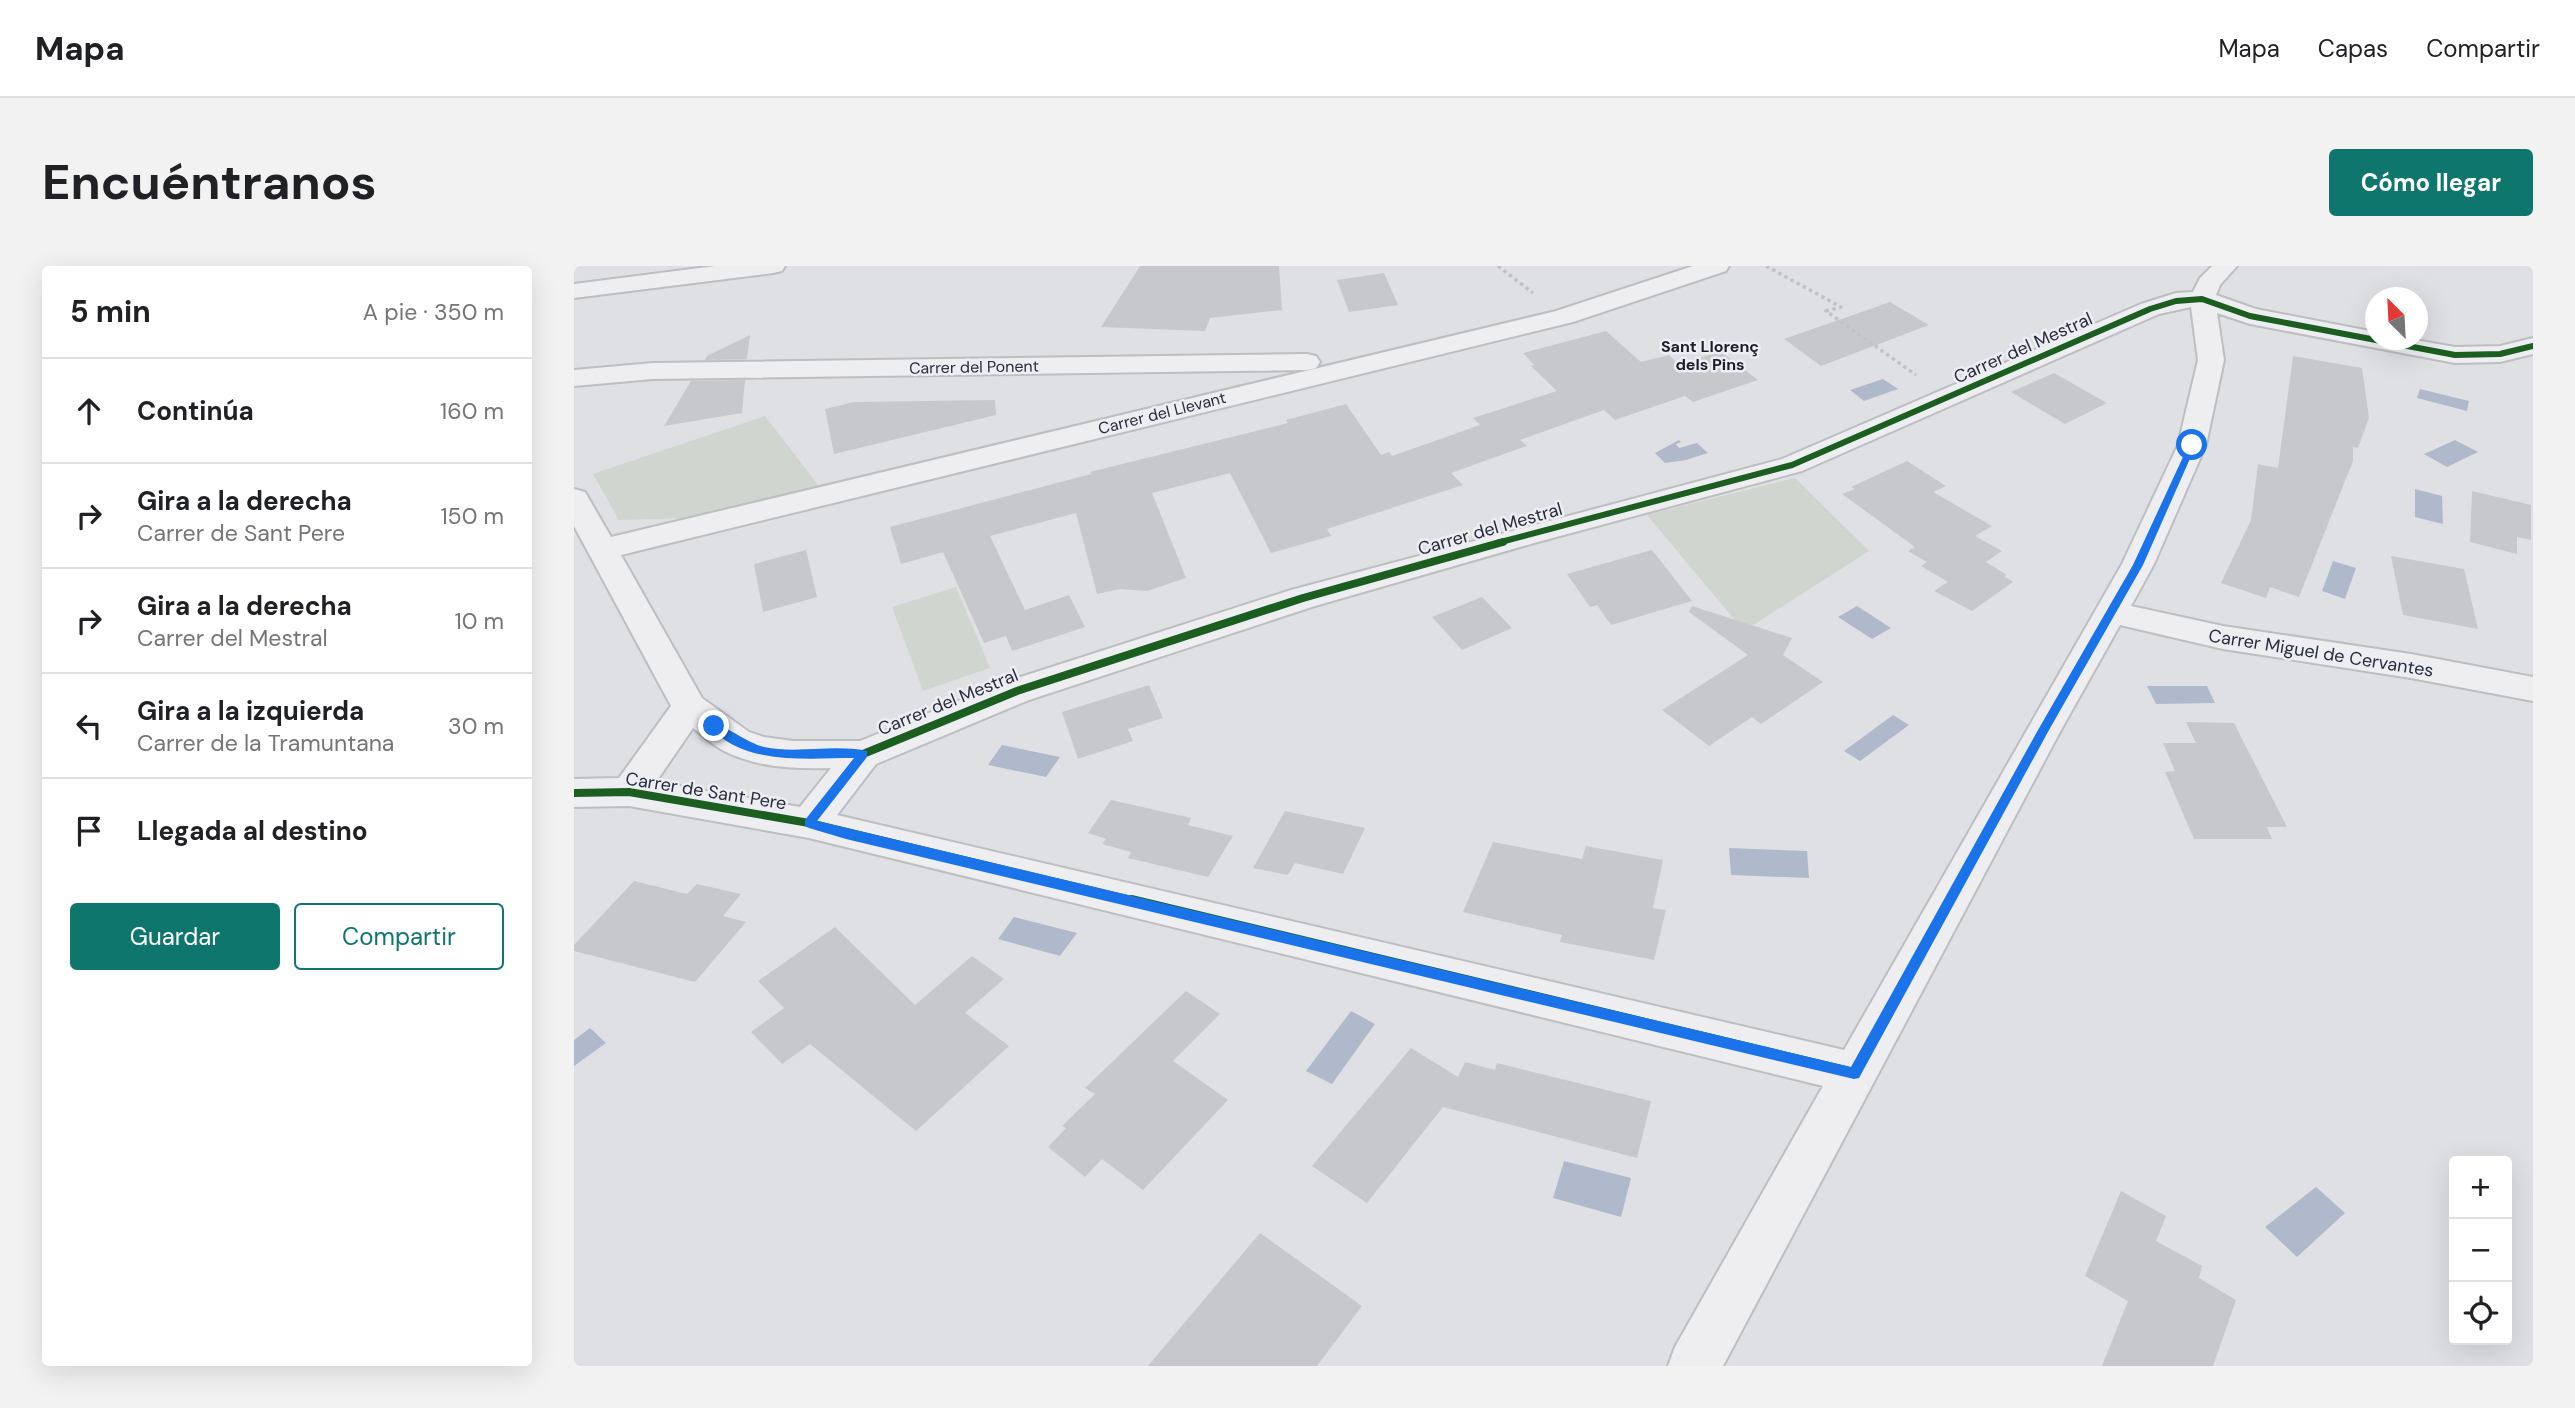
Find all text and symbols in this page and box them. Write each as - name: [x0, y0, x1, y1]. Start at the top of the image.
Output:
- text: Mapa: [35, 27, 125, 70]
- text: Mapa: [2218, 33, 2280, 64]
- text: Capas: [2318, 33, 2388, 64]
- text: Compartir: [2426, 33, 2540, 64]
- button: Cómo llegar: [2329, 149, 2533, 216]
- text: Encuéntranos: [42, 150, 377, 214]
- north arrow: [2365, 287, 2428, 350]
- text: 5 min: [70, 292, 151, 331]
- text: A pie · 350 m: [363, 297, 504, 327]
- street label: Carrer del Mestral: [1950, 307, 2096, 389]
- district label: Sant Llorenç dels Pins: [1661, 336, 1759, 375]
- street label: Carrer del Ponent: [909, 355, 1039, 379]
- street label: Carrer del Llevant: [1096, 387, 1228, 439]
- icon: ahead: [70, 392, 108, 430]
- text: Continúa: [137, 394, 254, 428]
- text: 160 m: [440, 396, 504, 426]
- route start: [2176, 429, 2207, 460]
- text: Gira a la derecha: [137, 484, 352, 518]
- icon: right: [70, 497, 108, 535]
- street label: Carrer del Mestral: [1415, 497, 1565, 561]
- text: 150 m: [440, 501, 504, 531]
- text: Carrer de Sant Pere: [137, 518, 345, 548]
- text: Gira a la derecha: [137, 589, 352, 623]
- icon: right: [70, 602, 108, 640]
- text: 10 m: [454, 606, 504, 636]
- text: Carrer del Mestral: [137, 623, 328, 653]
- street label: Carrer Miguel de Cervantes: [2207, 623, 2435, 683]
- street label: Carrer del Mestral: [874, 663, 1022, 741]
- text: Gira a la izquierda: [137, 694, 364, 728]
- icon: left: [70, 707, 108, 745]
- route end: [698, 710, 729, 741]
- text: 30 m: [448, 711, 504, 741]
- text: Carrer de la Tramuntana: [137, 728, 394, 758]
- street label: Carrer de Sant Pere: [624, 766, 788, 816]
- icon: arrive: [70, 812, 108, 850]
- text: Llegada al destino: [137, 814, 368, 848]
- button: Guardar: [70, 903, 280, 970]
- button: Compartir: [294, 903, 504, 970]
- map controls: [2449, 1156, 2512, 1345]
- button: +: [2449, 1156, 2512, 1219]
- button: −: [2449, 1219, 2512, 1282]
- button: locate: [2449, 1282, 2512, 1345]

